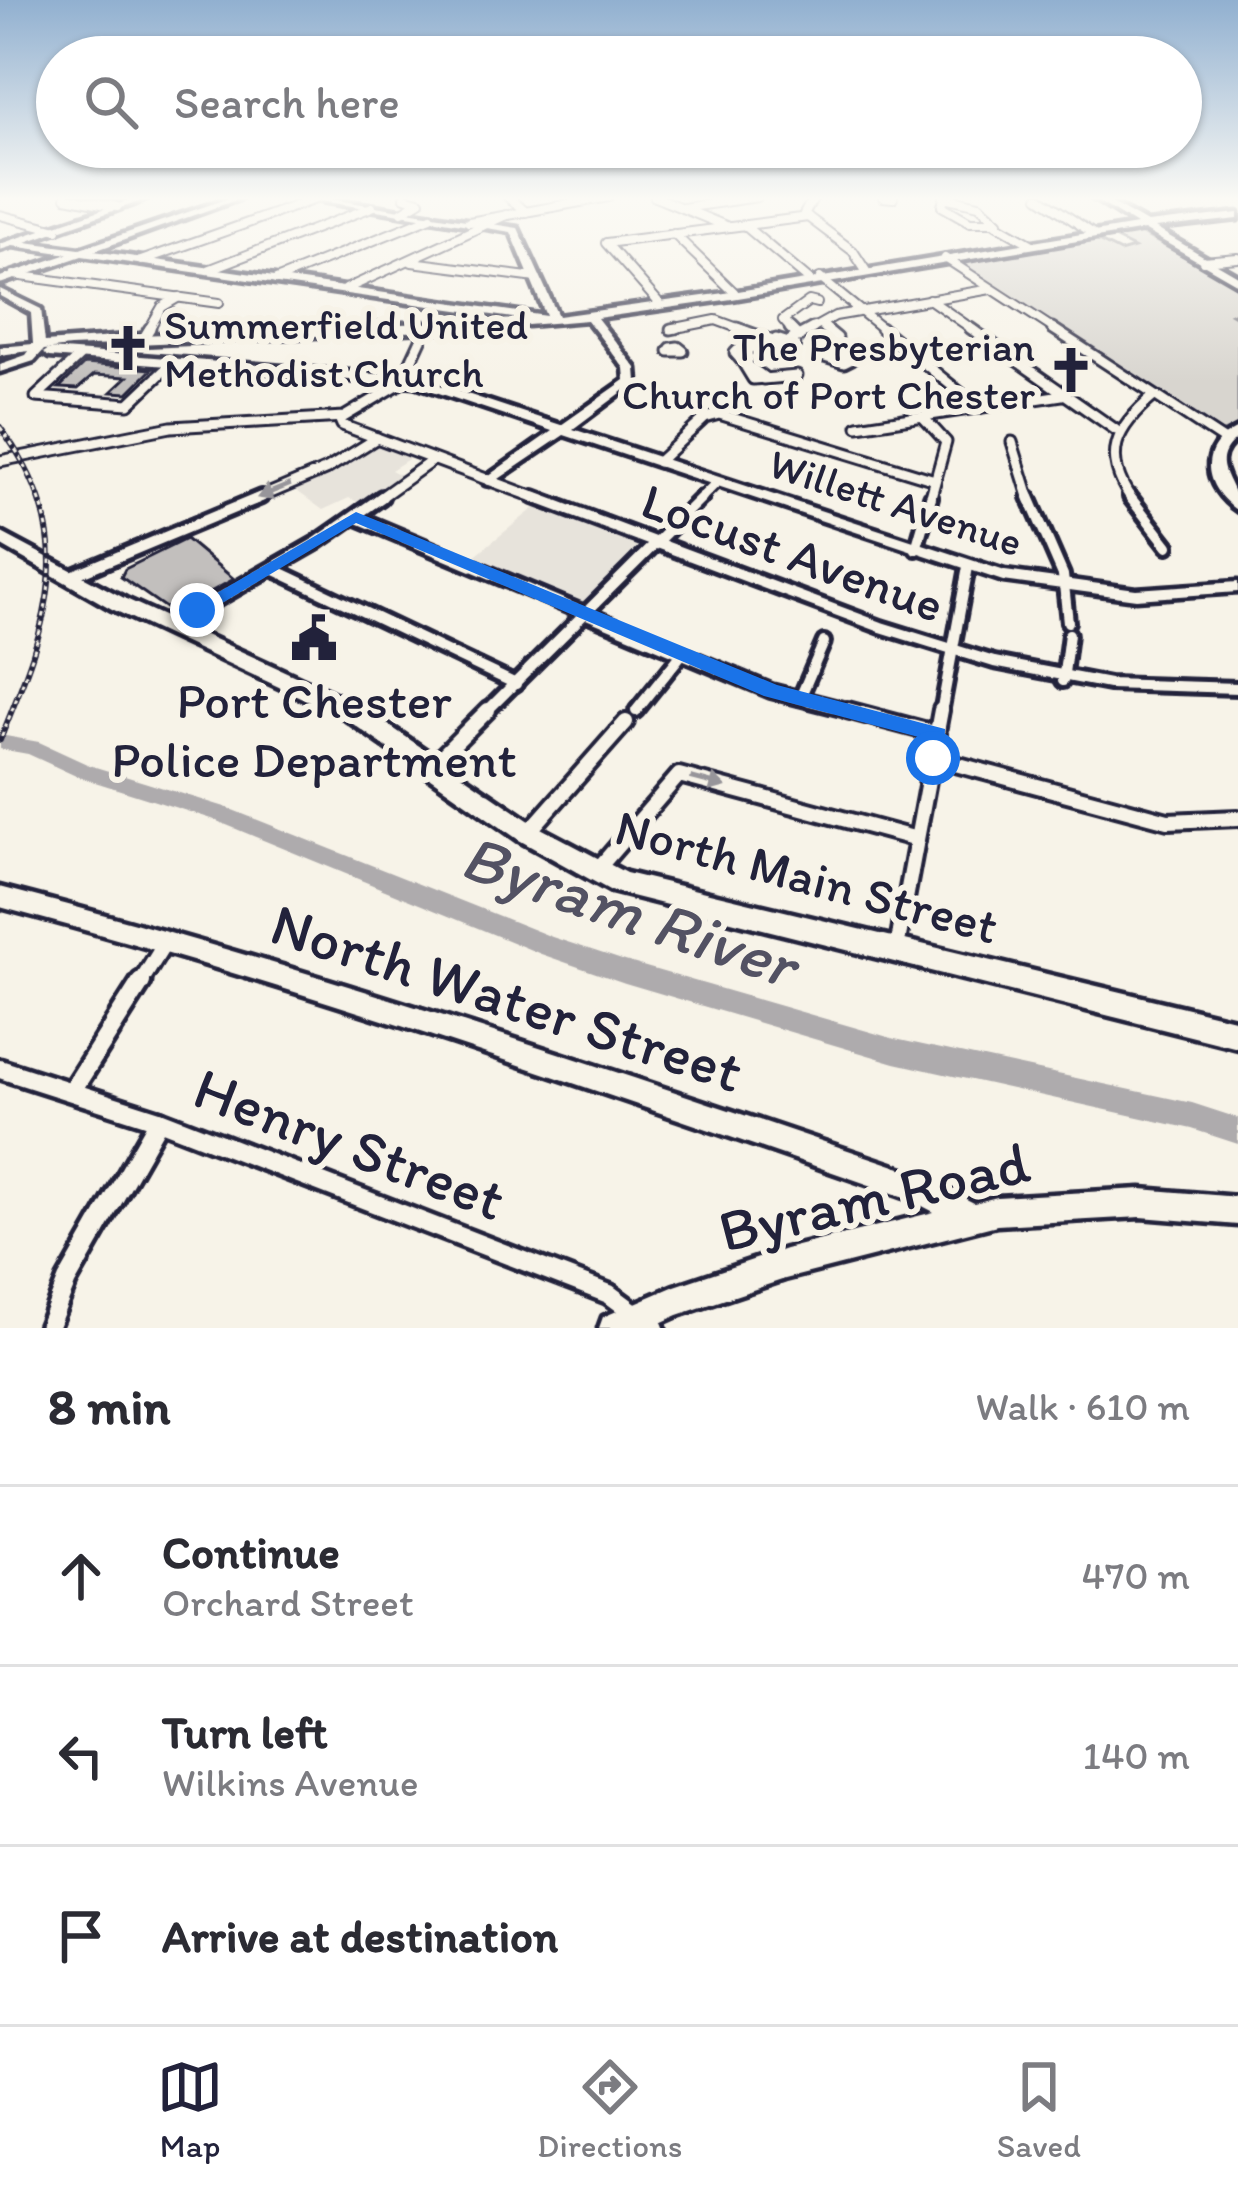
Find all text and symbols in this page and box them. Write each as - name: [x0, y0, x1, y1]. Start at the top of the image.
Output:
- search box: [36, 36, 1202, 168]
- icon: search: [78, 69, 144, 135]
- text: Search here: [174, 75, 400, 129]
- place label: Summerfield United Methodist Church: [164, 299, 528, 398]
- place label: The Presbyterian Church of Port Chester: [622, 321, 1035, 420]
- church icon: Summerfield United Methodist Church: [103, 323, 153, 373]
- church icon: The Presbyterian Church of Port Chester: [1046, 345, 1096, 395]
- street label: Willett Avenue: [763, 438, 1029, 567]
- street label: Locust Avenue: [634, 470, 952, 635]
- one-way arrow: [255, 482, 291, 501]
- route end: [170, 583, 224, 637]
- public building icon: Port Chester Police Department: [289, 613, 339, 663]
- place label: Port Chester Police Department: [111, 670, 517, 790]
- route start: [906, 731, 960, 785]
- one-way arrow: [690, 774, 727, 793]
- street label: North Main Street: [609, 796, 1005, 957]
- water label: Byram River: [451, 816, 812, 1006]
- street label: North Water Street: [262, 887, 752, 1107]
- street label: Henry Street: [184, 1051, 516, 1235]
- street label: Byram Road: [712, 1125, 1036, 1267]
- text: 8 min: [48, 1376, 171, 1437]
- text: Walk · 610 m: [976, 1383, 1190, 1430]
- text: Continue: [162, 1525, 340, 1579]
- icon: ahead: [48, 1543, 114, 1609]
- text: 470 m: [1082, 1552, 1190, 1599]
- text: Orchard Street: [162, 1579, 413, 1626]
- text: Turn left: [162, 1705, 328, 1759]
- icon: left: [48, 1723, 114, 1789]
- text: 140 m: [1083, 1732, 1190, 1779]
- text: Wilkins Avenue: [162, 1759, 419, 1806]
- icon: arrive: [48, 1903, 114, 1969]
- text: Arrive at destination: [162, 1909, 558, 1963]
- tab: Map: [157, 2054, 223, 2165]
- tab: Directions: [537, 2054, 682, 2165]
- tab: Saved: [997, 2054, 1081, 2165]

